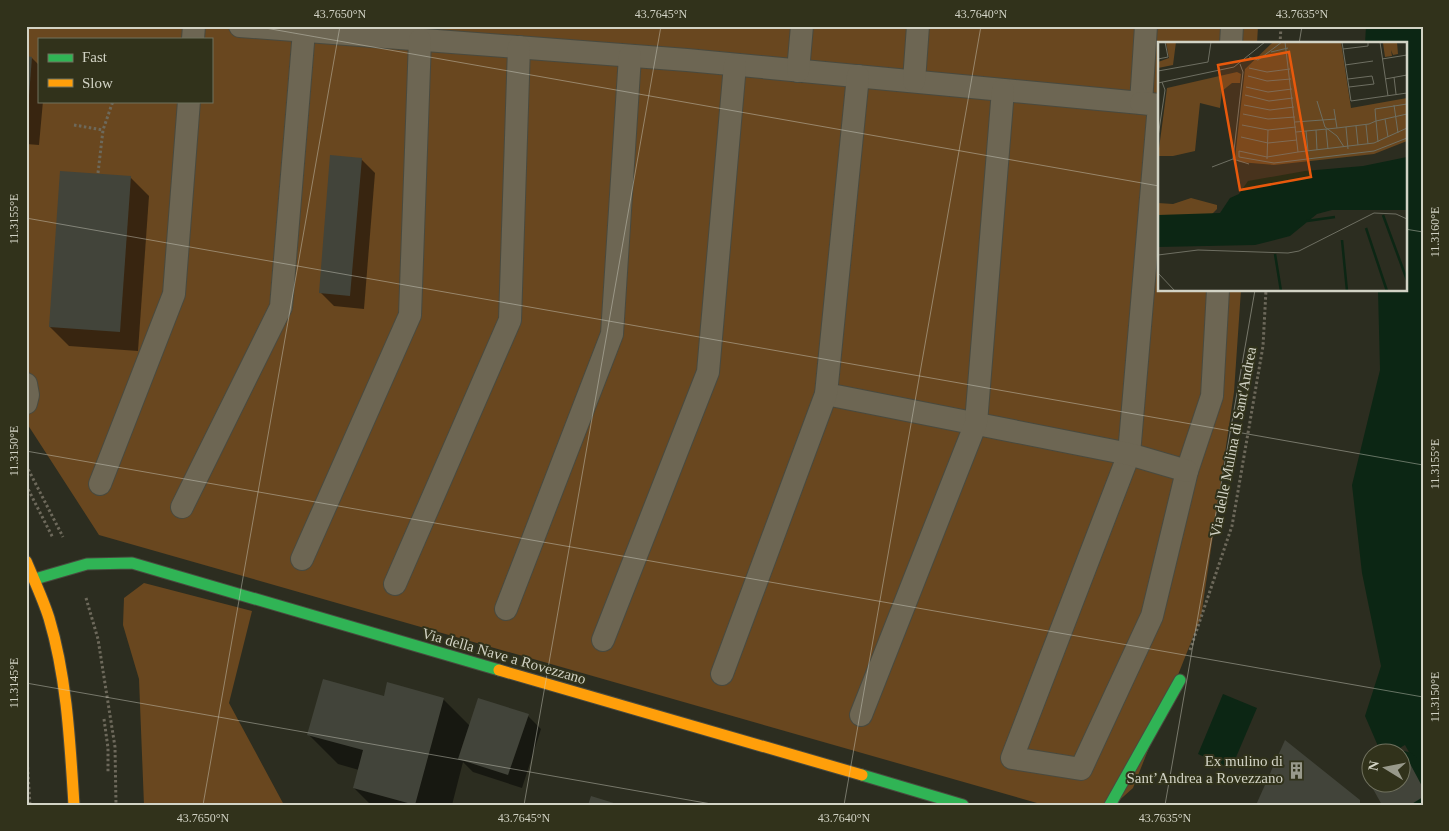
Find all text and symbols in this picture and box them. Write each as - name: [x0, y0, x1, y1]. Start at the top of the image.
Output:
- text: 43.7650°N: [314, 7, 367, 21]
- text: 43.7645°N: [635, 7, 688, 21]
- text: 43.7640°N: [955, 7, 1008, 21]
- text: 43.7635°N: [1276, 7, 1329, 21]
- legend: [38, 38, 212, 102]
- inset map: [1158, 42, 1406, 291]
- text: Fast: [82, 49, 108, 65]
- text: Slow: [82, 75, 113, 91]
- text: 11.3155°E: [7, 194, 21, 244]
- text: 11.3160°E: [1428, 207, 1442, 257]
- street label: Via delle Mulina di Sant'Andrea: [1207, 345, 1259, 538]
- text: 11.3150°E: [7, 426, 21, 476]
- text: 11.3155°E: [1428, 439, 1442, 489]
- street label: Via della Nave a Rovezzano: [420, 625, 588, 687]
- text: 11.3145°E: [7, 658, 21, 708]
- text: 11.3150°E: [1428, 672, 1442, 722]
- north arrow: [1362, 744, 1412, 794]
- place label: Ex mulino di Sant’Andrea a Rovezzano: [1126, 753, 1283, 786]
- building icon: Ex mulino di Sant’Andrea a Rovezzano: [1287, 760, 1307, 780]
- text: N: [1365, 760, 1382, 772]
- text: 43.7650°N: [177, 811, 230, 825]
- text: 43.7645°N: [498, 811, 551, 825]
- text: 43.7640°N: [818, 811, 871, 825]
- text: 43.7635°N: [1139, 811, 1192, 825]

